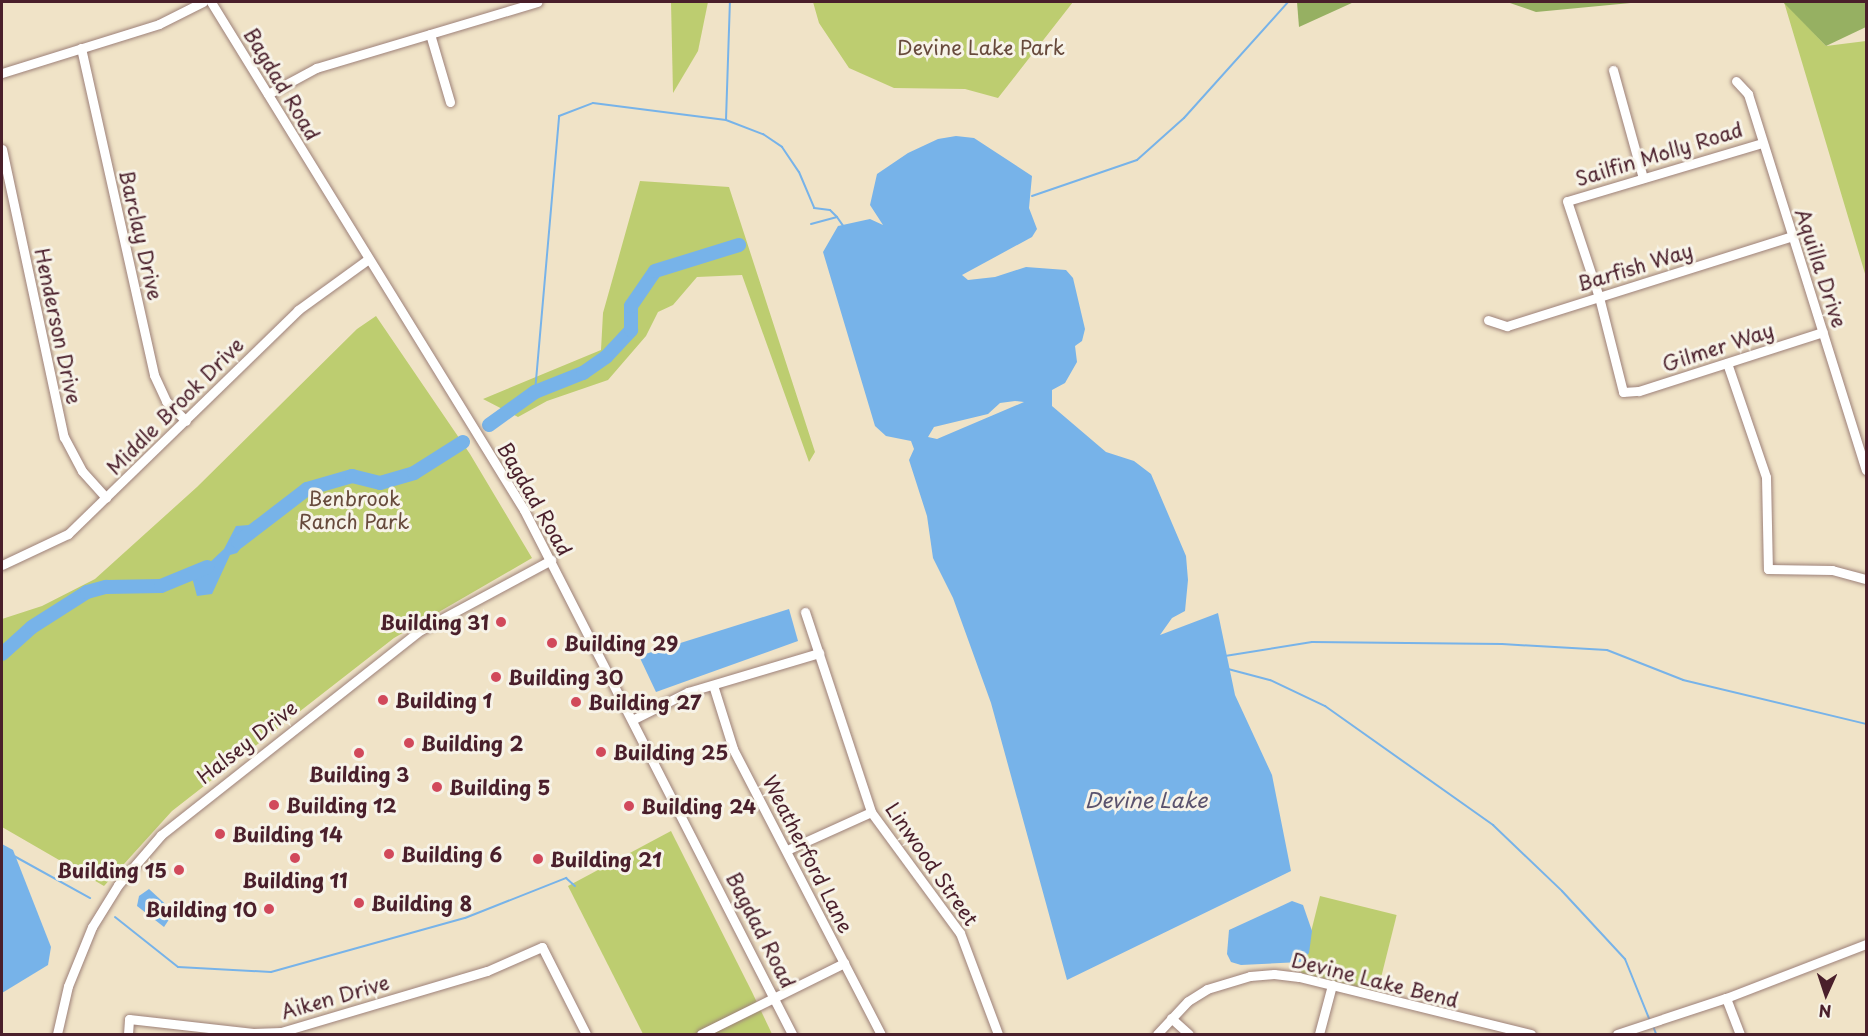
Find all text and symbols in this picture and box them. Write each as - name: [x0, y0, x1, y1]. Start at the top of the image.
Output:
- street label: Bagdad Road: [239, 23, 325, 145]
- park label: Devine Lake Park: [897, 35, 1065, 59]
- street label: Sailfin Molly Road: [1572, 117, 1746, 191]
- street label: Barclay Drive: [114, 167, 168, 303]
- street label: Aquilla Drive: [1790, 205, 1852, 331]
- street label: Barfish Way: [1574, 238, 1696, 296]
- street label: Henderson Drive: [30, 245, 86, 407]
- street label: Gilmer Way: [1659, 318, 1777, 376]
- street label: Middle Brook Drive: [101, 332, 249, 480]
- street label: Bagdad Road: [493, 438, 577, 560]
- park label: Benbrook Ranch Park: [299, 487, 409, 534]
- place label: Building 31: [379, 610, 489, 634]
- marker: Building 31: [494, 615, 508, 629]
- place label: Building 29: [564, 631, 679, 655]
- marker: Building 29: [545, 636, 559, 650]
- place label: Building 30: [508, 665, 625, 689]
- marker: Building 30: [489, 670, 503, 684]
- place label: Building 1: [395, 688, 493, 712]
- place label: Building 27: [588, 690, 702, 714]
- marker: Building 1: [376, 693, 390, 707]
- street label: Halsey Drive: [192, 695, 302, 789]
- marker: Building 27: [569, 695, 583, 709]
- place label: Building 2: [421, 731, 524, 755]
- marker: Building 2: [402, 736, 416, 750]
- place label: Building 25: [613, 740, 728, 764]
- marker: Building 25: [594, 745, 608, 759]
- marker: Building 3: [352, 746, 366, 760]
- place label: Building 3: [308, 762, 410, 786]
- street label: Weatherford Lane: [758, 771, 858, 937]
- place label: Building 5: [449, 775, 551, 799]
- marker: Building 5: [430, 780, 444, 794]
- water label: Devine Lake: [1084, 786, 1208, 812]
- place label: Building 12: [286, 793, 398, 817]
- place label: Building 24: [641, 794, 757, 818]
- marker: Building 12: [267, 798, 281, 812]
- street label: Linwood Street: [880, 798, 984, 930]
- marker: Building 24: [622, 799, 636, 813]
- place label: Building 14: [232, 822, 344, 846]
- marker: Building 14: [213, 827, 227, 841]
- place label: Building 6: [401, 842, 504, 866]
- marker: Building 6: [382, 847, 396, 861]
- place label: Building 21: [550, 847, 662, 871]
- marker: Building 11: [288, 851, 302, 865]
- marker: Building 21: [531, 852, 545, 866]
- place label: Building 15: [56, 858, 167, 882]
- marker: Building 15: [172, 863, 186, 877]
- place label: Building 11: [242, 868, 348, 892]
- street label: Bagdad Road: [721, 868, 801, 992]
- place label: Building 8: [371, 891, 472, 915]
- marker: Building 8: [352, 896, 366, 910]
- place label: Building 10: [144, 897, 257, 921]
- marker: Building 10: [262, 902, 276, 916]
- street label: Devine Lake Bend: [1289, 948, 1461, 1012]
- north arrow: [1796, 964, 1856, 1024]
- street label: Aiken Drive: [278, 970, 392, 1024]
- text: N: [1818, 1000, 1832, 1024]

